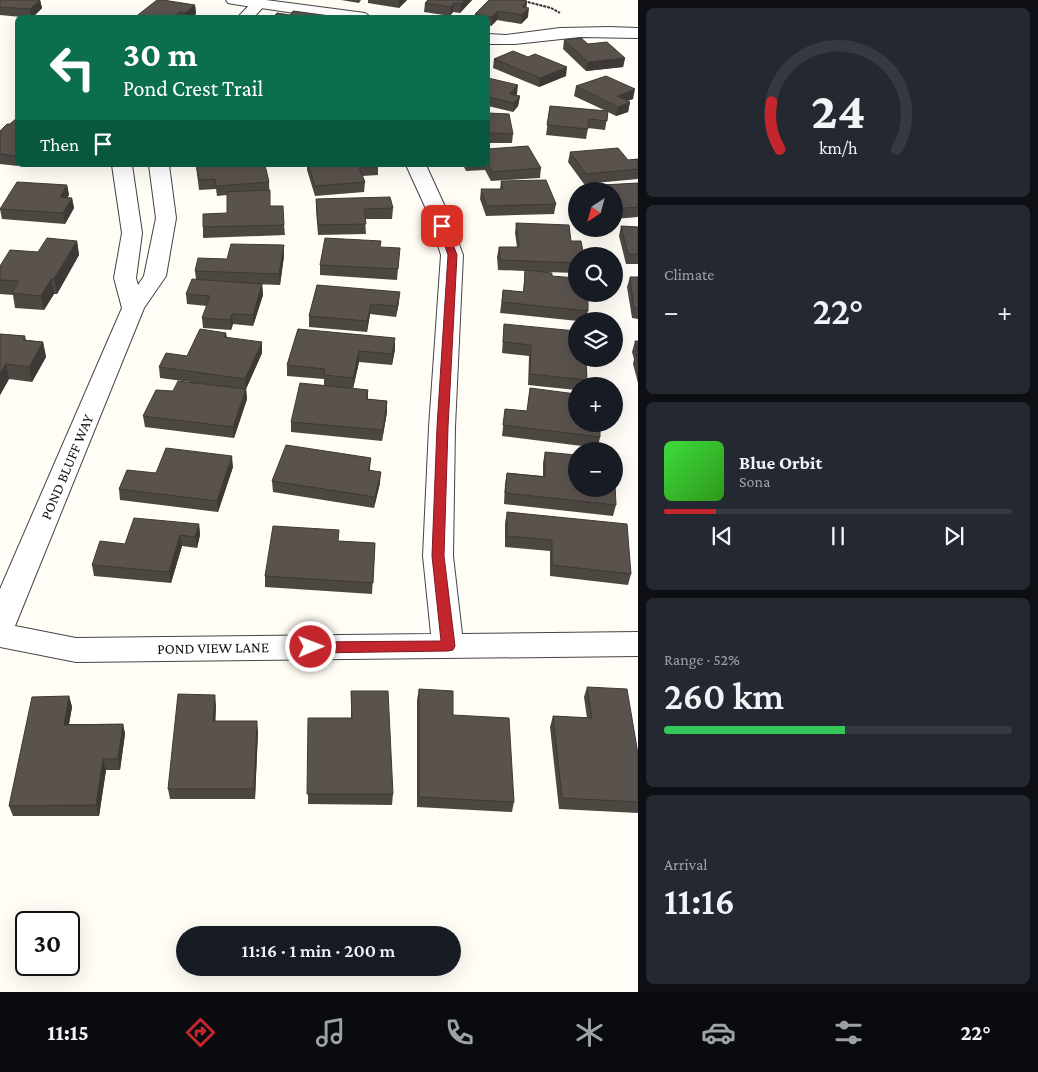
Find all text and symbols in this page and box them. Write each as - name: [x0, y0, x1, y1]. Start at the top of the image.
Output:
- icon: left: [40, 35, 105, 100]
- text: 30 m: [123, 35, 198, 74]
- text: Pond Crest Trail: [123, 76, 263, 101]
- text: 24: [811, 81, 865, 139]
- icon: arrive: [89, 130, 117, 158]
- text: Then: [40, 134, 79, 155]
- text: km/h: [819, 138, 858, 158]
- north arrow: [568, 182, 622, 238]
- map controls: [568, 182, 623, 497]
- pin: [421, 205, 463, 247]
- icon: arrive: [428, 212, 456, 240]
- button: search: [568, 247, 623, 302]
- text: Climate: [664, 266, 714, 283]
- text: 22°: [813, 290, 863, 332]
- text: −: [664, 296, 679, 327]
- text: +: [997, 296, 1012, 327]
- button: layers: [568, 312, 623, 367]
- button: +: [568, 377, 623, 432]
- street label: POND BLUFF WAY: [38, 412, 96, 522]
- button: −: [568, 442, 623, 497]
- text: Blue Orbit: [739, 452, 822, 473]
- text: Sona: [739, 473, 770, 490]
- icon: previous: [708, 522, 736, 550]
- icon: pause: [824, 522, 852, 550]
- icon: next: [940, 522, 968, 550]
- position arrow: [284, 620, 336, 672]
- street label: POND VIEW LANE: [157, 639, 269, 657]
- text: Range · 52%: [664, 651, 740, 668]
- text: 260 km: [664, 675, 784, 717]
- text: Arrival: [664, 856, 708, 873]
- text: 11:16: [664, 880, 735, 922]
- speed limit sign: 30: [15, 911, 80, 976]
- text: 11:16 · 1 min · 200 m: [242, 940, 395, 961]
- icon: directions: [183, 1015, 218, 1050]
- icon: music: [313, 1015, 348, 1050]
- icon: phone: [442, 1015, 477, 1050]
- icon: climate: [572, 1015, 607, 1050]
- icon: car: [701, 1015, 736, 1050]
- icon: filters: [831, 1015, 866, 1050]
- text: 11:15: [47, 1020, 89, 1045]
- text: 22°: [960, 1020, 991, 1045]

